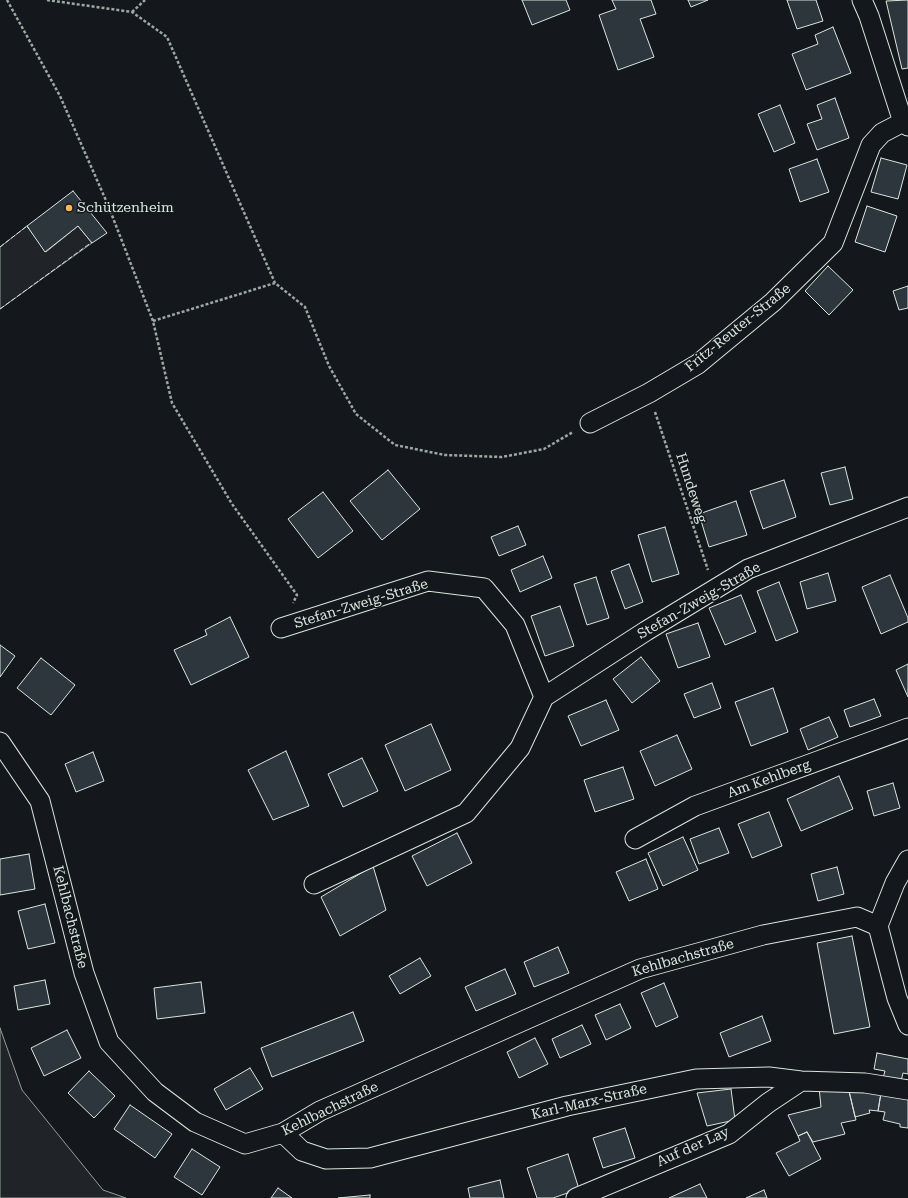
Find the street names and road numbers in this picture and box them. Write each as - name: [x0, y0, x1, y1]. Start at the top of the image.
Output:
- street label: Fritz-Reuter-Straße: [682, 280, 794, 376]
- street label: Hundeweg: [672, 451, 710, 525]
- street label: Stefan-Zweig-Straße: [635, 559, 763, 643]
- street label: Stefan-Zweig-Straße: [292, 576, 430, 632]
- street label: Am Kehlberg: [725, 756, 813, 802]
- street label: Kehlbachstraße: [49, 864, 91, 970]
- street label: Kehlbachstraße: [630, 935, 736, 981]
- street label: Kehlbachstraße: [279, 1078, 381, 1140]
- street label: Karl-Marx-Straße: [530, 1081, 648, 1123]
- street label: Auf der Lay: [654, 1124, 732, 1170]

